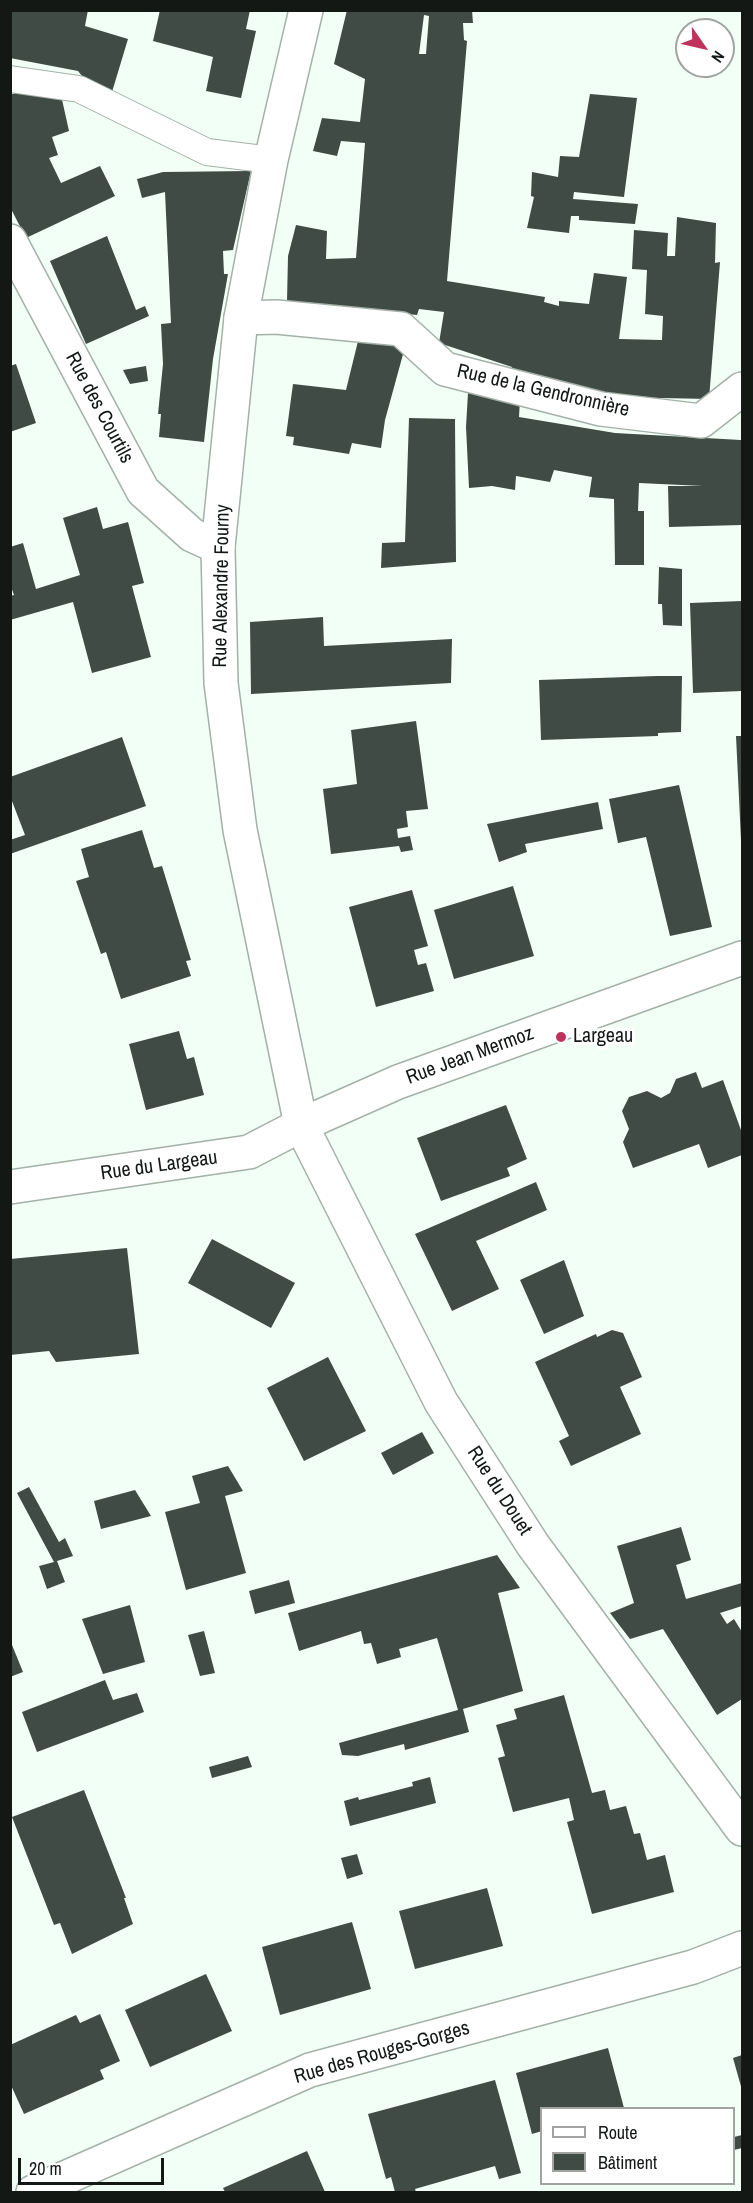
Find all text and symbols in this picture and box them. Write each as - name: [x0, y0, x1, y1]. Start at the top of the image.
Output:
- north arrow: [675, 18, 735, 78]
- text: N: [706, 47, 730, 67]
- street label: Rue des Courtils: [60, 348, 138, 468]
- street label: Rue de la Gendronnière: [455, 360, 631, 422]
- street label: Rue Alexandre Fourny: [209, 504, 235, 668]
- street label: Rue Jean Mermoz: [403, 1022, 537, 1090]
- place label: Largeau: [573, 1025, 633, 1049]
- marker: Largeau: [554, 1030, 568, 1044]
- street label: Rue du Largeau: [99, 1146, 219, 1186]
- street label: Rue du Douet: [461, 1442, 537, 1540]
- street label: Rue des Rouges-Gorges: [292, 2016, 472, 2090]
- legend: [540, 2107, 735, 2185]
- text: Route: [598, 2120, 637, 2145]
- scale bar: [21, 2146, 166, 2184]
- text: Bâtiment: [598, 2150, 657, 2175]
- text: 20 m: [29, 2156, 62, 2181]

